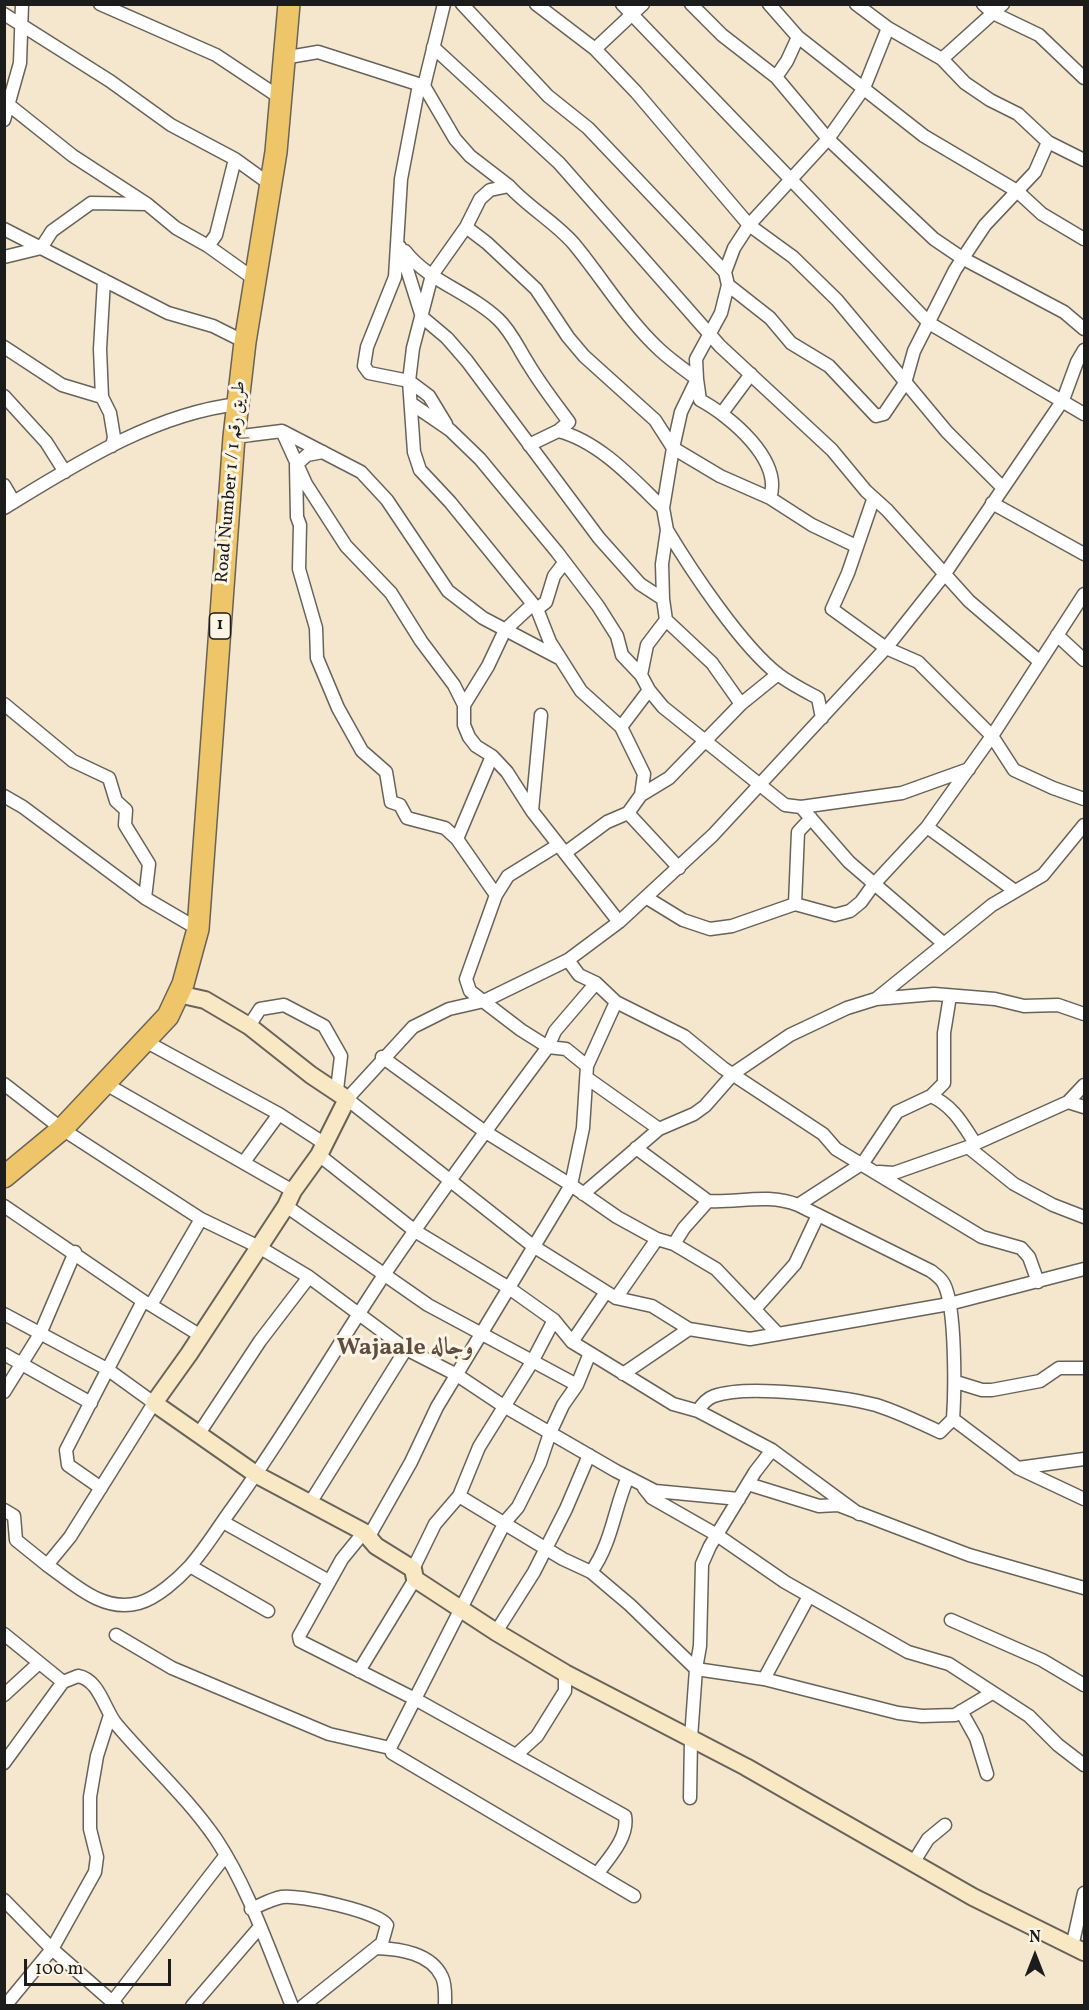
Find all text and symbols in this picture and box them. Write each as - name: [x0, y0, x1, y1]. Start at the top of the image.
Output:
- street label: Road Number 1 / طريق رقم 1: [212, 380, 252, 584]
- road number: 1: [210, 613, 230, 639]
- district label: Wajaale وجاله: [337, 1336, 473, 1364]
- north arrow: [1005, 1926, 1065, 1986]
- text: N: [1029, 1927, 1041, 1949]
- scale bar: [27, 1947, 174, 1985]
- text: 100 m: [35, 1957, 84, 1982]

